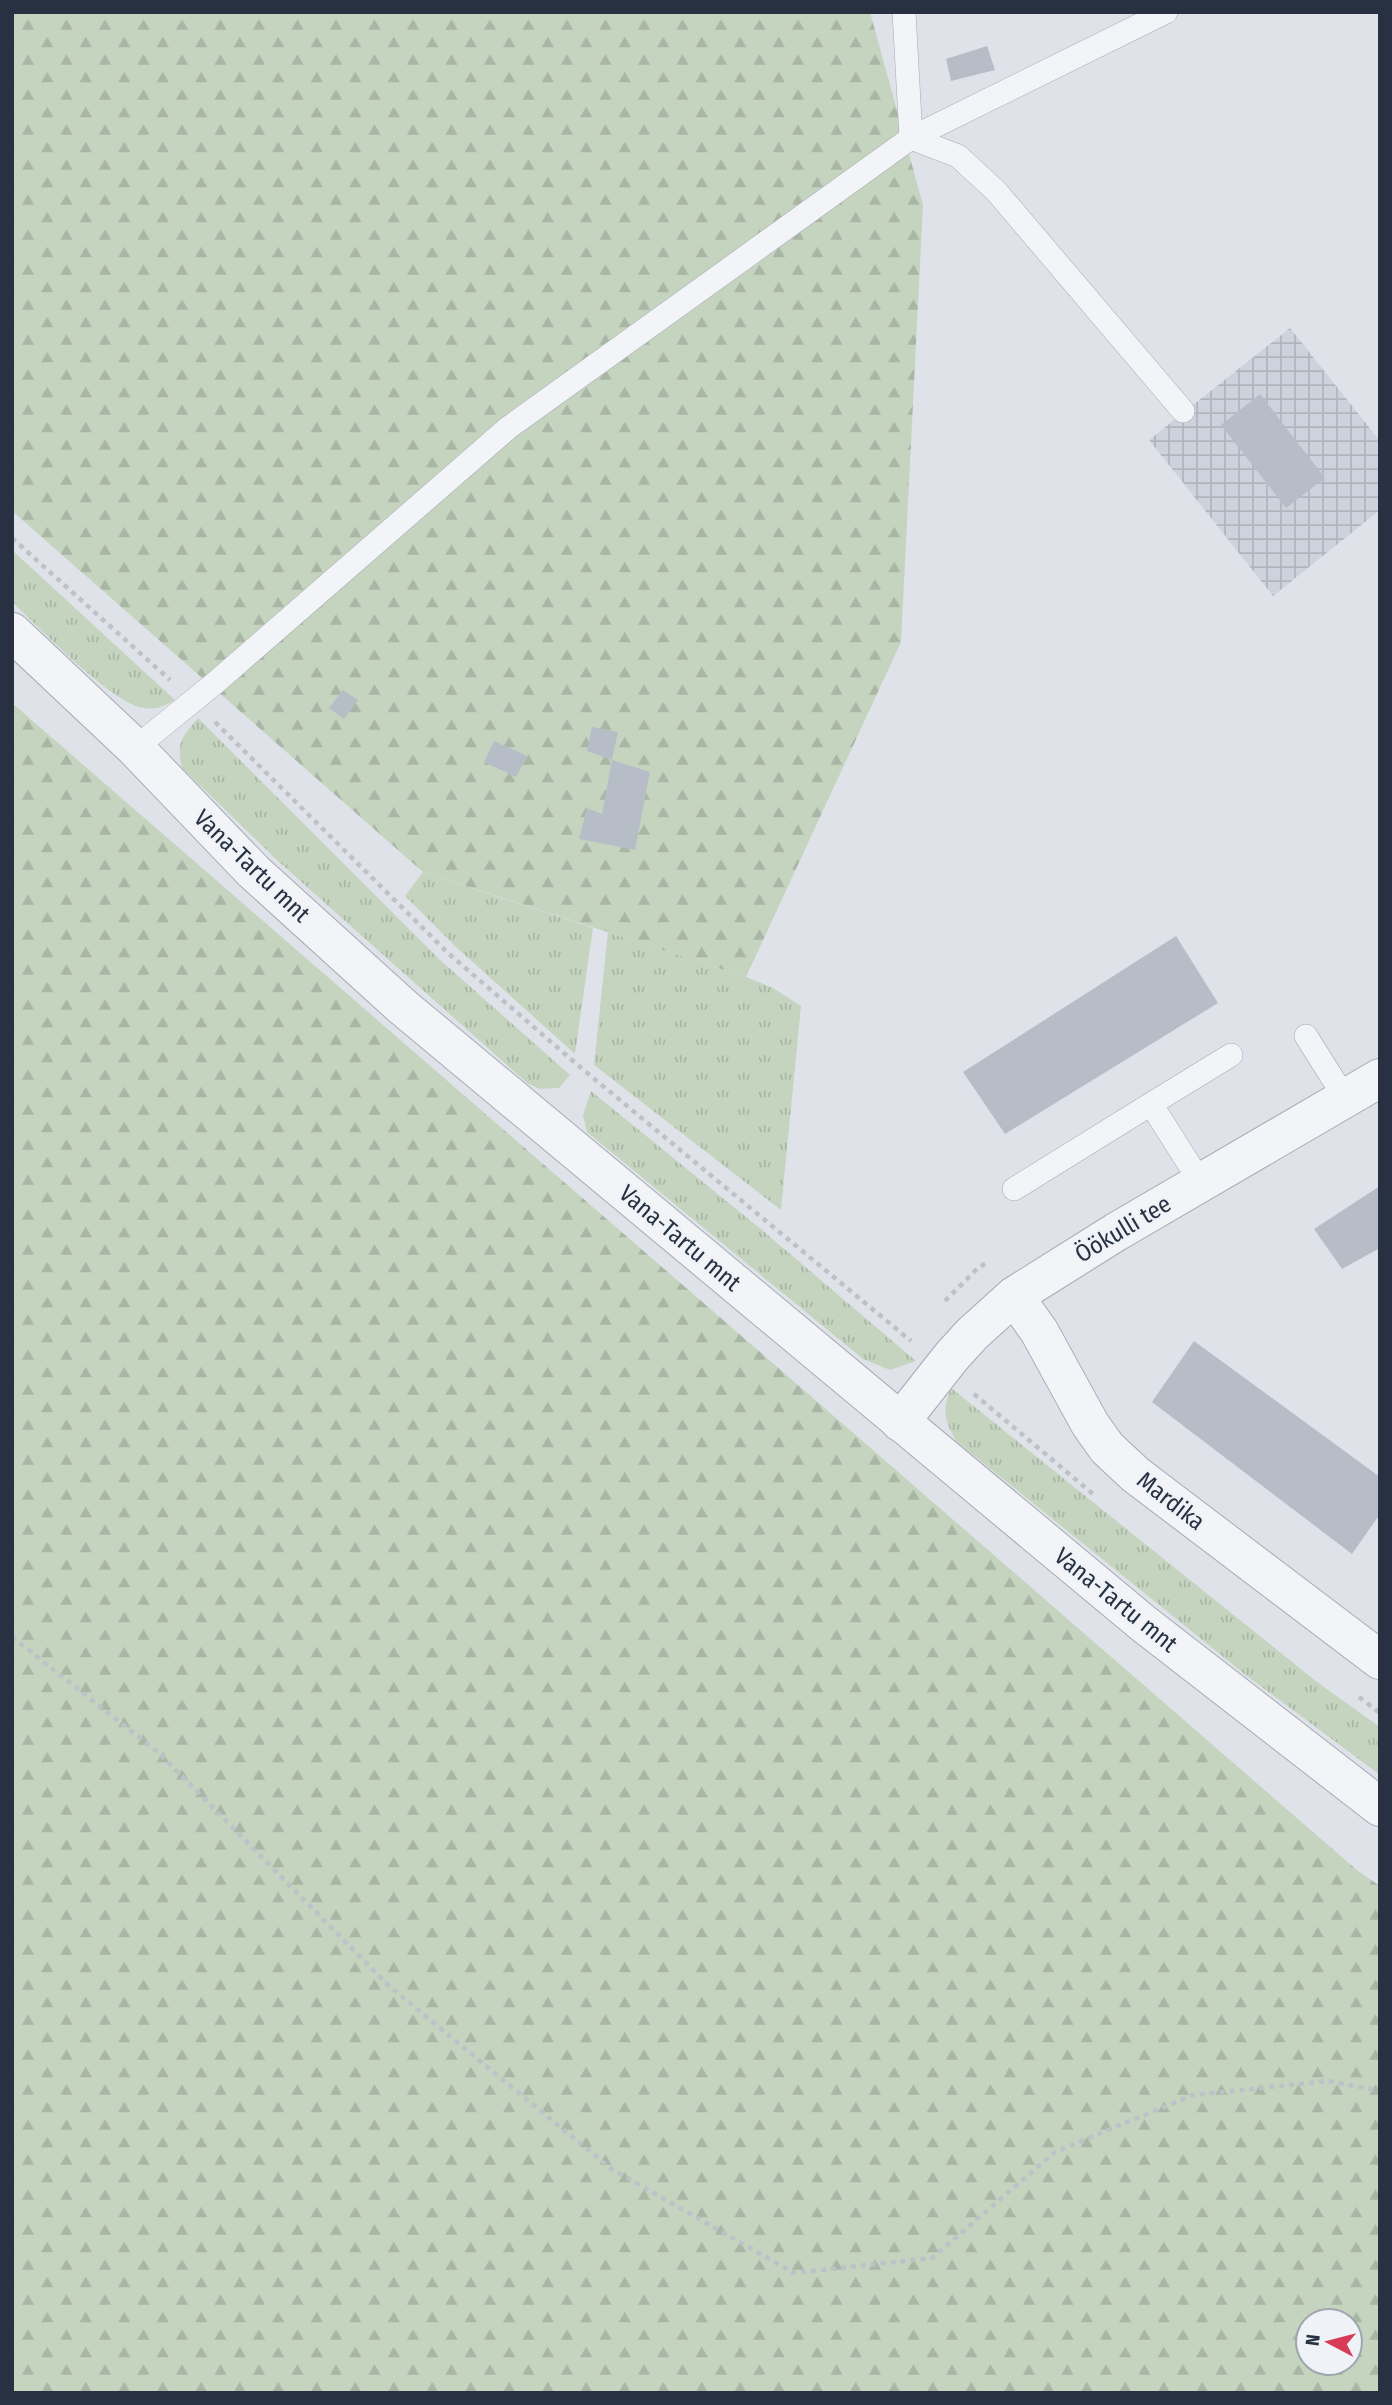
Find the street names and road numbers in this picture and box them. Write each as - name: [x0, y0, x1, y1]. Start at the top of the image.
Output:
- street label: Vana-Tartu mnt: [188, 804, 316, 928]
- street label: Vana-Tartu mnt: [614, 1179, 747, 1297]
- street label: Öökulli tee: [1070, 1189, 1176, 1269]
- street label: Mardika: [1132, 1466, 1210, 1536]
- street label: Vana-Tartu mnt: [1049, 1542, 1183, 1658]

